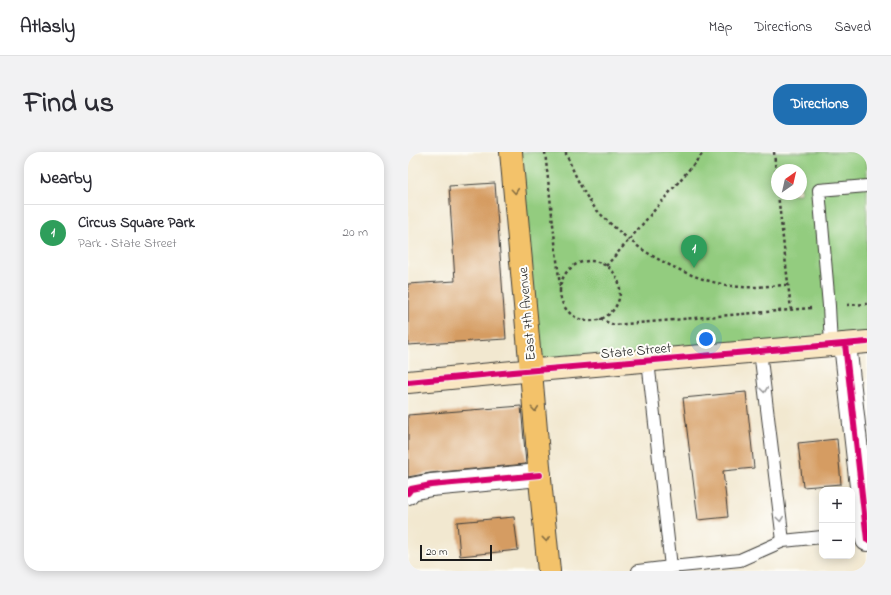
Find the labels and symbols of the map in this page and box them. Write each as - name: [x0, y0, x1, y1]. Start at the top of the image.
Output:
- north arrow: [771, 164, 807, 200]
- one-way arrow: [510, 188, 519, 194]
- pin: 1: [681, 235, 707, 268]
- street label: East 7th Avenue: [513, 265, 542, 362]
- your location: [696, 329, 716, 349]
- street label: State Street: [600, 338, 673, 365]
- one-way arrow: [760, 387, 769, 393]
- one-way arrow: [530, 406, 539, 412]
- one-way arrow: [775, 516, 784, 522]
- one-way arrow: [541, 536, 550, 542]
- scale bar: [420, 543, 492, 562]

